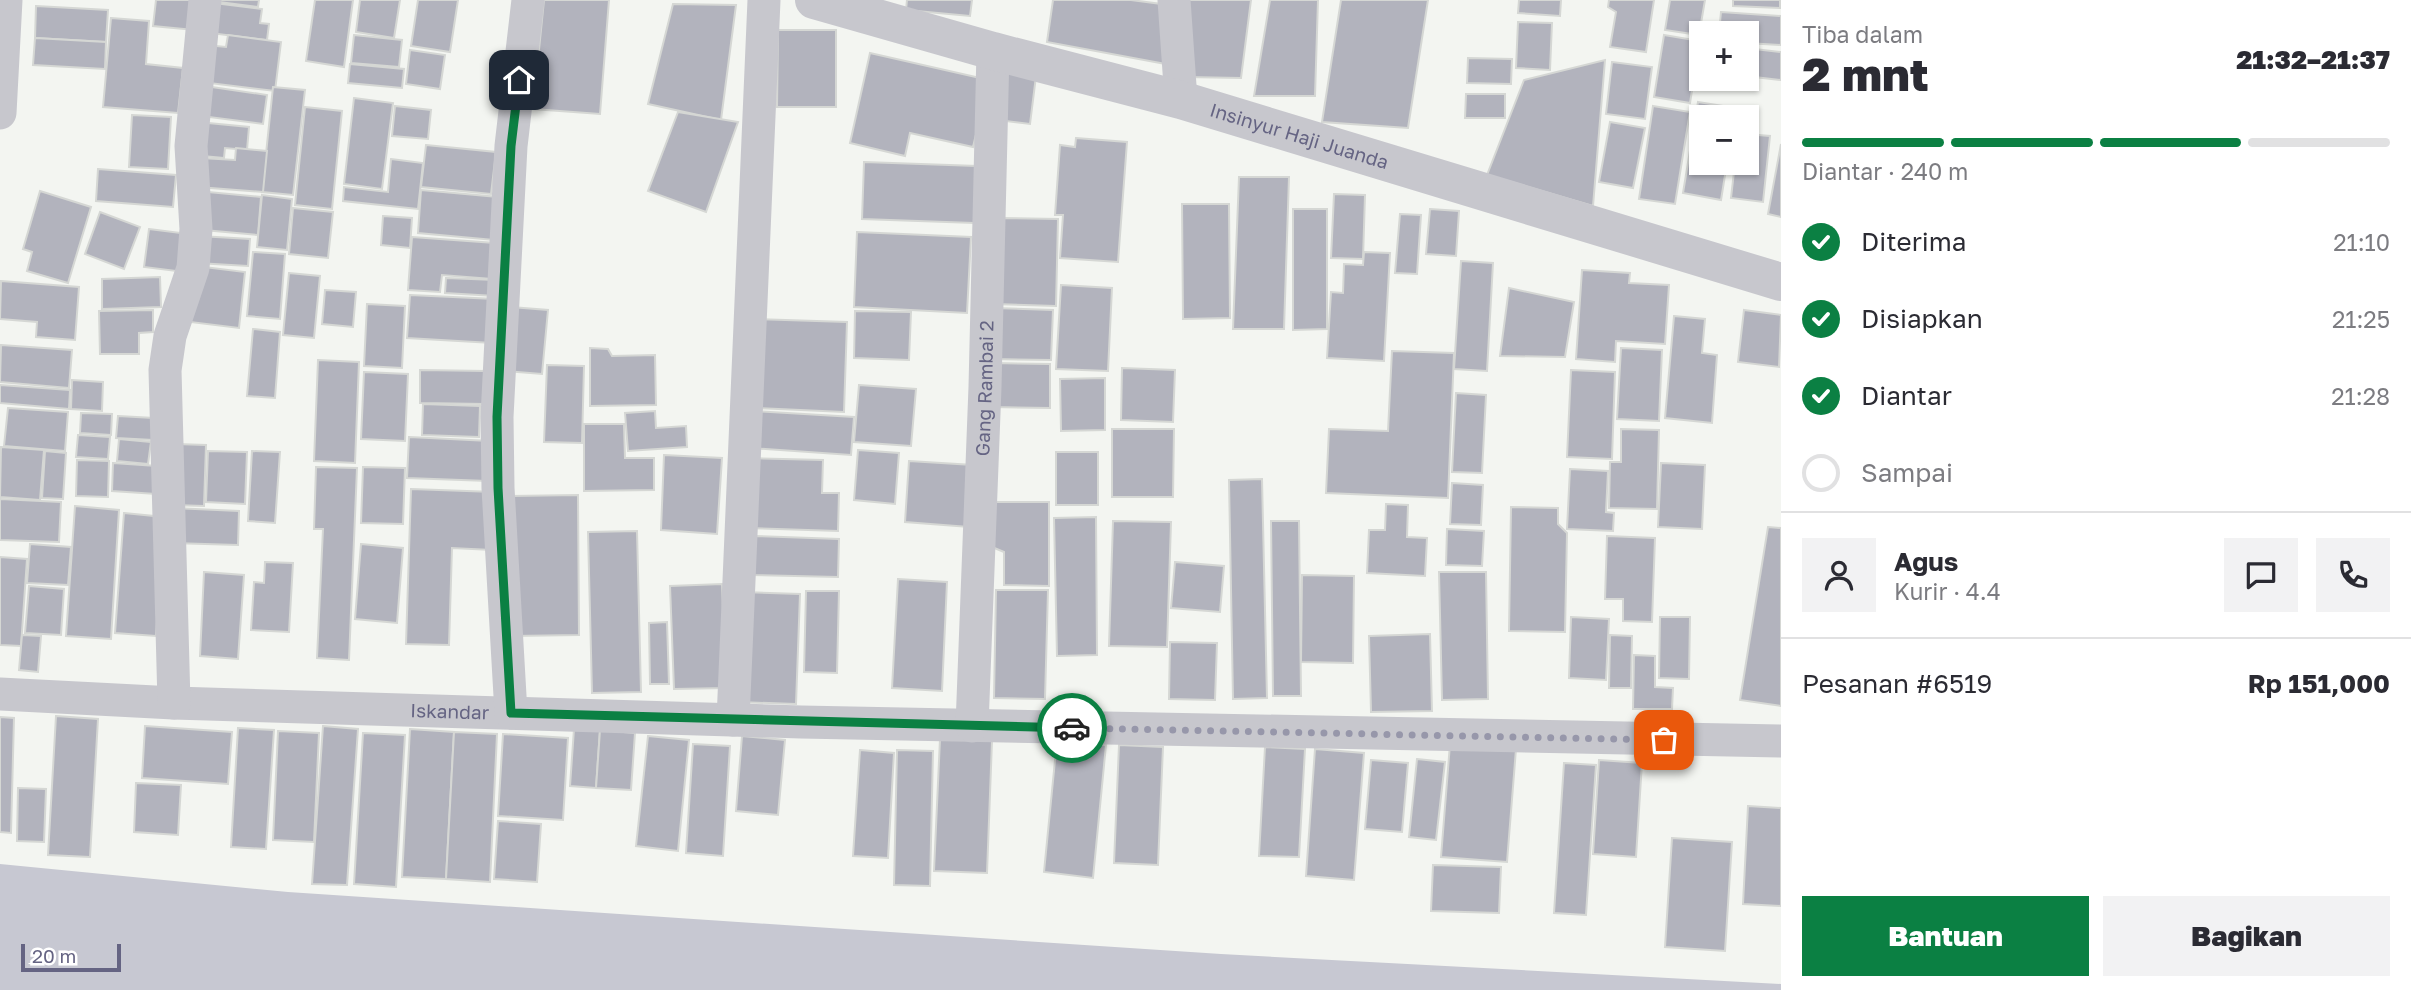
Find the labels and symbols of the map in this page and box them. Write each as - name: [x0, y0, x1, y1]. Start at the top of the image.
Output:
- pin: [489, 50, 549, 110]
- street label: Insinyur Haji Juanda: [1207, 97, 1392, 173]
- street label: Gang Rambai 2: [970, 320, 998, 457]
- courier: [1037, 693, 1107, 763]
- street label: Iskandar: [410, 698, 490, 724]
- pin: [1634, 710, 1694, 770]
- scale bar: [21, 941, 121, 973]

